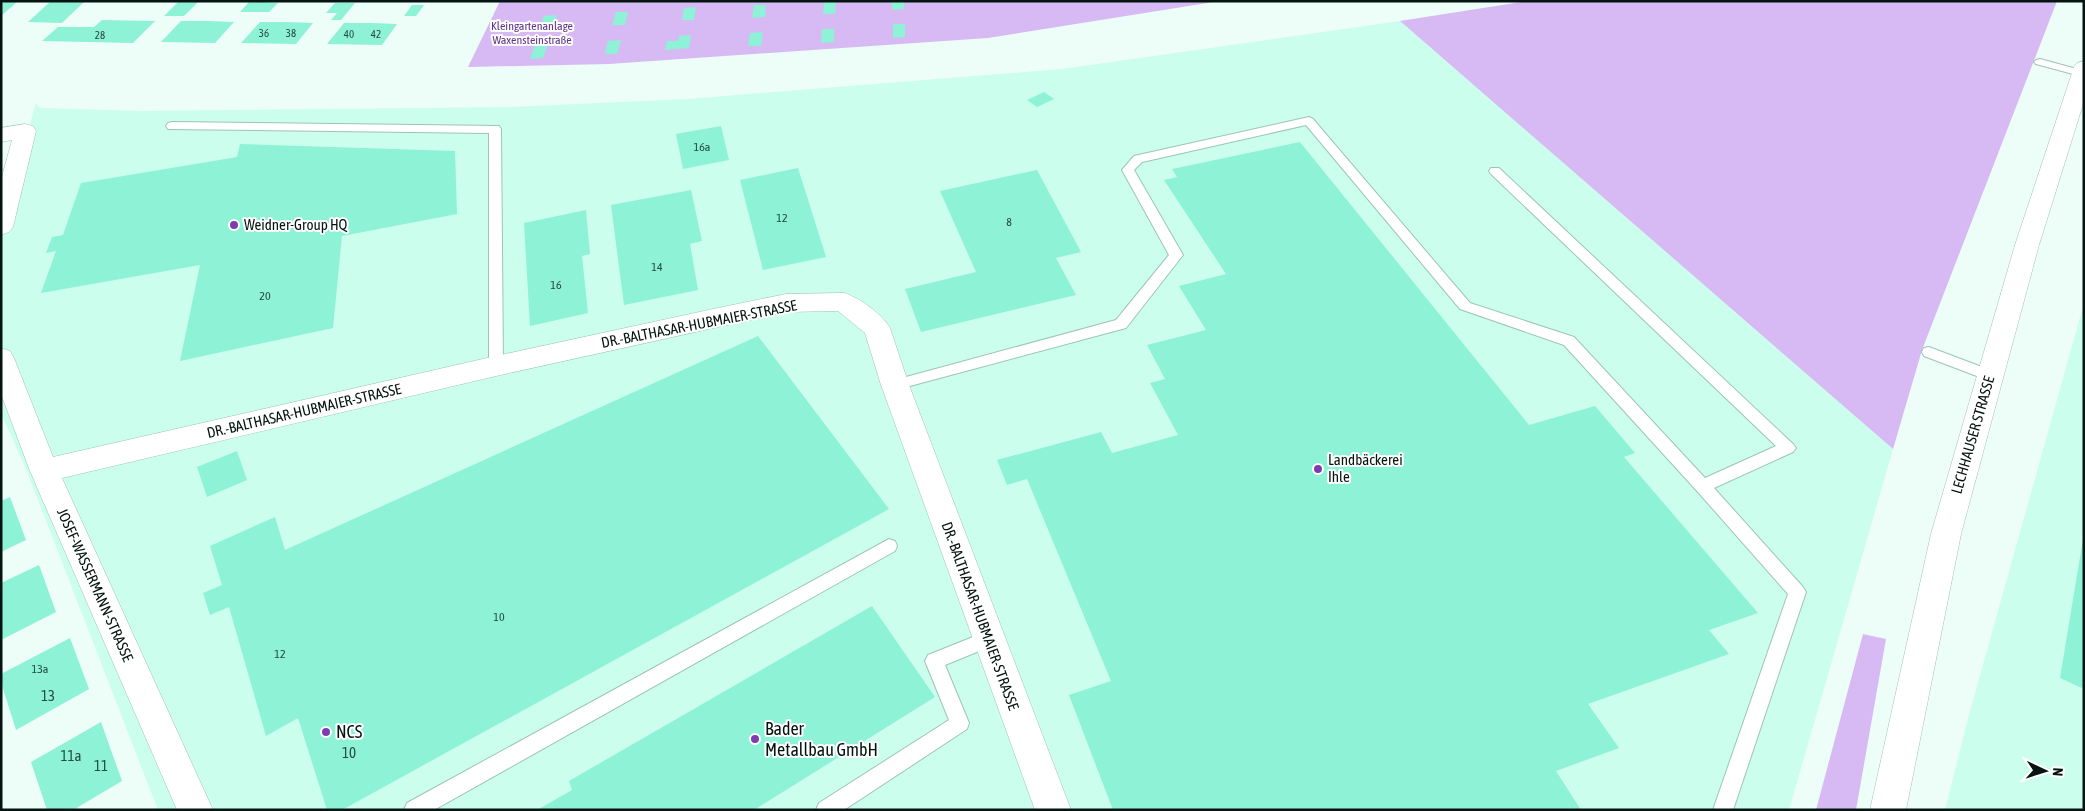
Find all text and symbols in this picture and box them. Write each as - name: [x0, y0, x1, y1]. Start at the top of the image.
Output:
- park label: Kleingartenanlage Waxensteinstraße: [491, 19, 573, 47]
- house number: 36: [259, 27, 269, 39]
- house number: 38: [286, 27, 296, 39]
- house number: 40: [344, 28, 354, 40]
- house number: 42: [371, 28, 381, 40]
- house number: 28: [95, 29, 105, 41]
- house number: 16a: [694, 140, 710, 154]
- house number: 12: [776, 211, 788, 225]
- house number: 8: [1006, 215, 1012, 229]
- place label: Weidner-Group HQ: [244, 216, 348, 233]
- marker: Weidner-Group HQ: [228, 219, 240, 231]
- house number: 14: [651, 260, 663, 274]
- house number: 16: [550, 278, 562, 292]
- house number: 20: [259, 289, 271, 303]
- street label: DR.-BALTHASAR-HUBMAIER-STRASSE: [600, 296, 799, 351]
- street label: LECHHAUSER STRASSE: [1948, 374, 1998, 496]
- street label: DR.-BALTHASAR-HUBMAIER-STRASSE: [205, 380, 403, 441]
- place label: Landbäckerei Ihle: [1328, 451, 1403, 485]
- marker: Landbäckerei Ihle: [1312, 463, 1324, 475]
- street label: JOSEF-WASSERMANN-STRASSE: [54, 505, 137, 665]
- street label: DR.-BALTHASAR-HUBMAIER-STRASSE: [938, 519, 1023, 713]
- house number: 10: [493, 610, 505, 624]
- house number: 12: [274, 647, 286, 661]
- house number: 13a: [32, 662, 48, 676]
- house number: 13: [41, 687, 55, 704]
- place label: Bader Metallbau GmbH: [765, 718, 878, 760]
- place label: NCS: [336, 721, 363, 742]
- marker: NCS: [320, 726, 332, 738]
- marker: Bader Metallbau GmbH: [749, 733, 761, 745]
- house number: 10: [342, 744, 356, 761]
- north arrow: [2020, 746, 2070, 796]
- house number: 11a: [60, 747, 82, 764]
- house number: 11: [94, 757, 108, 774]
- text: N: [2050, 767, 2066, 777]

